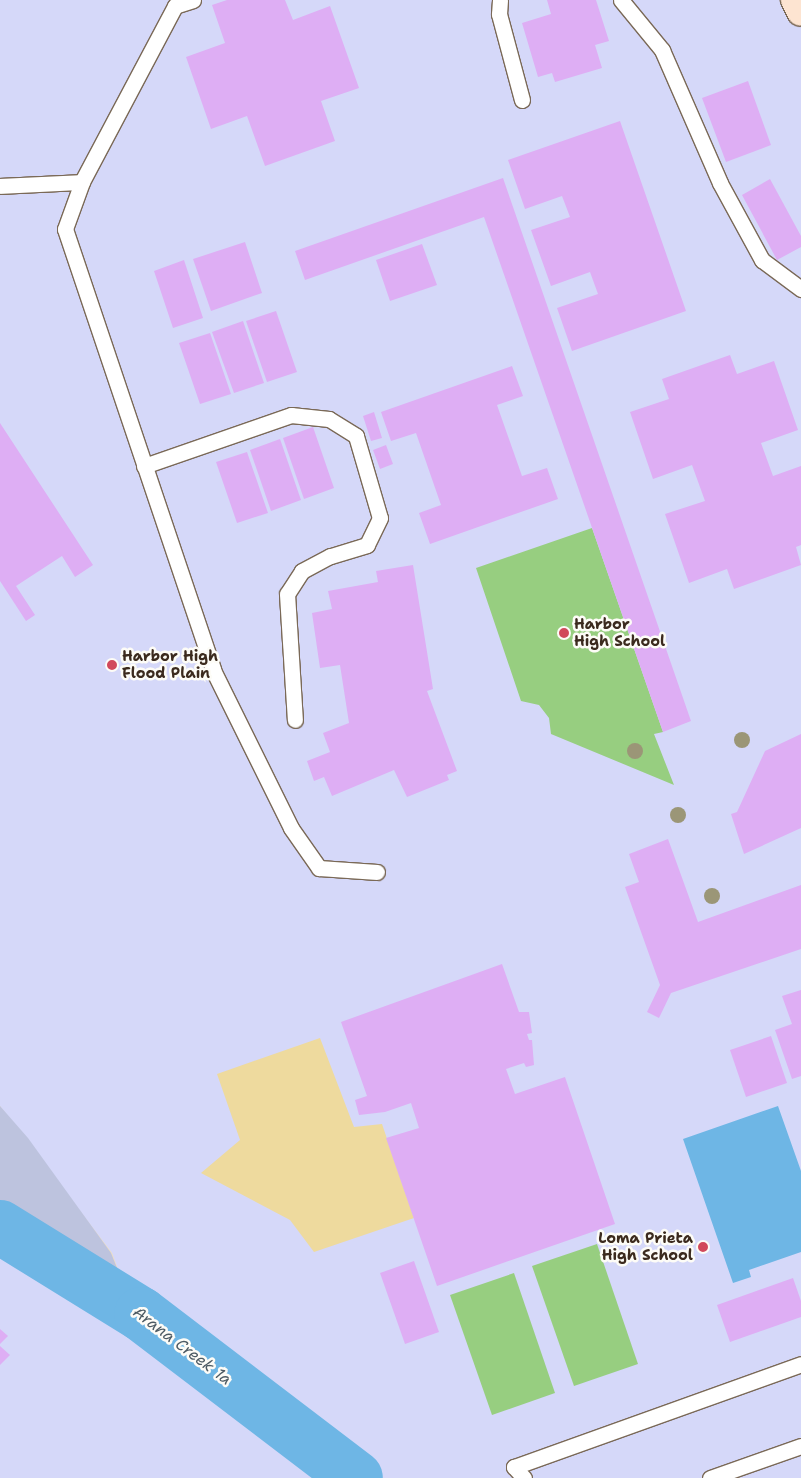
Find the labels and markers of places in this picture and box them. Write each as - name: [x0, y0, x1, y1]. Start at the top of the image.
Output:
- place label: Harbor High School: [574, 615, 665, 650]
- marker: Harbor High School: [558, 627, 570, 639]
- place label: Harbor High Flood Plain: [122, 647, 218, 682]
- marker: Harbor High Flood Plain: [106, 659, 118, 671]
- place label: Loma Prieta High School: [598, 1229, 693, 1264]
- marker: Loma Prieta High School: [697, 1241, 709, 1253]

